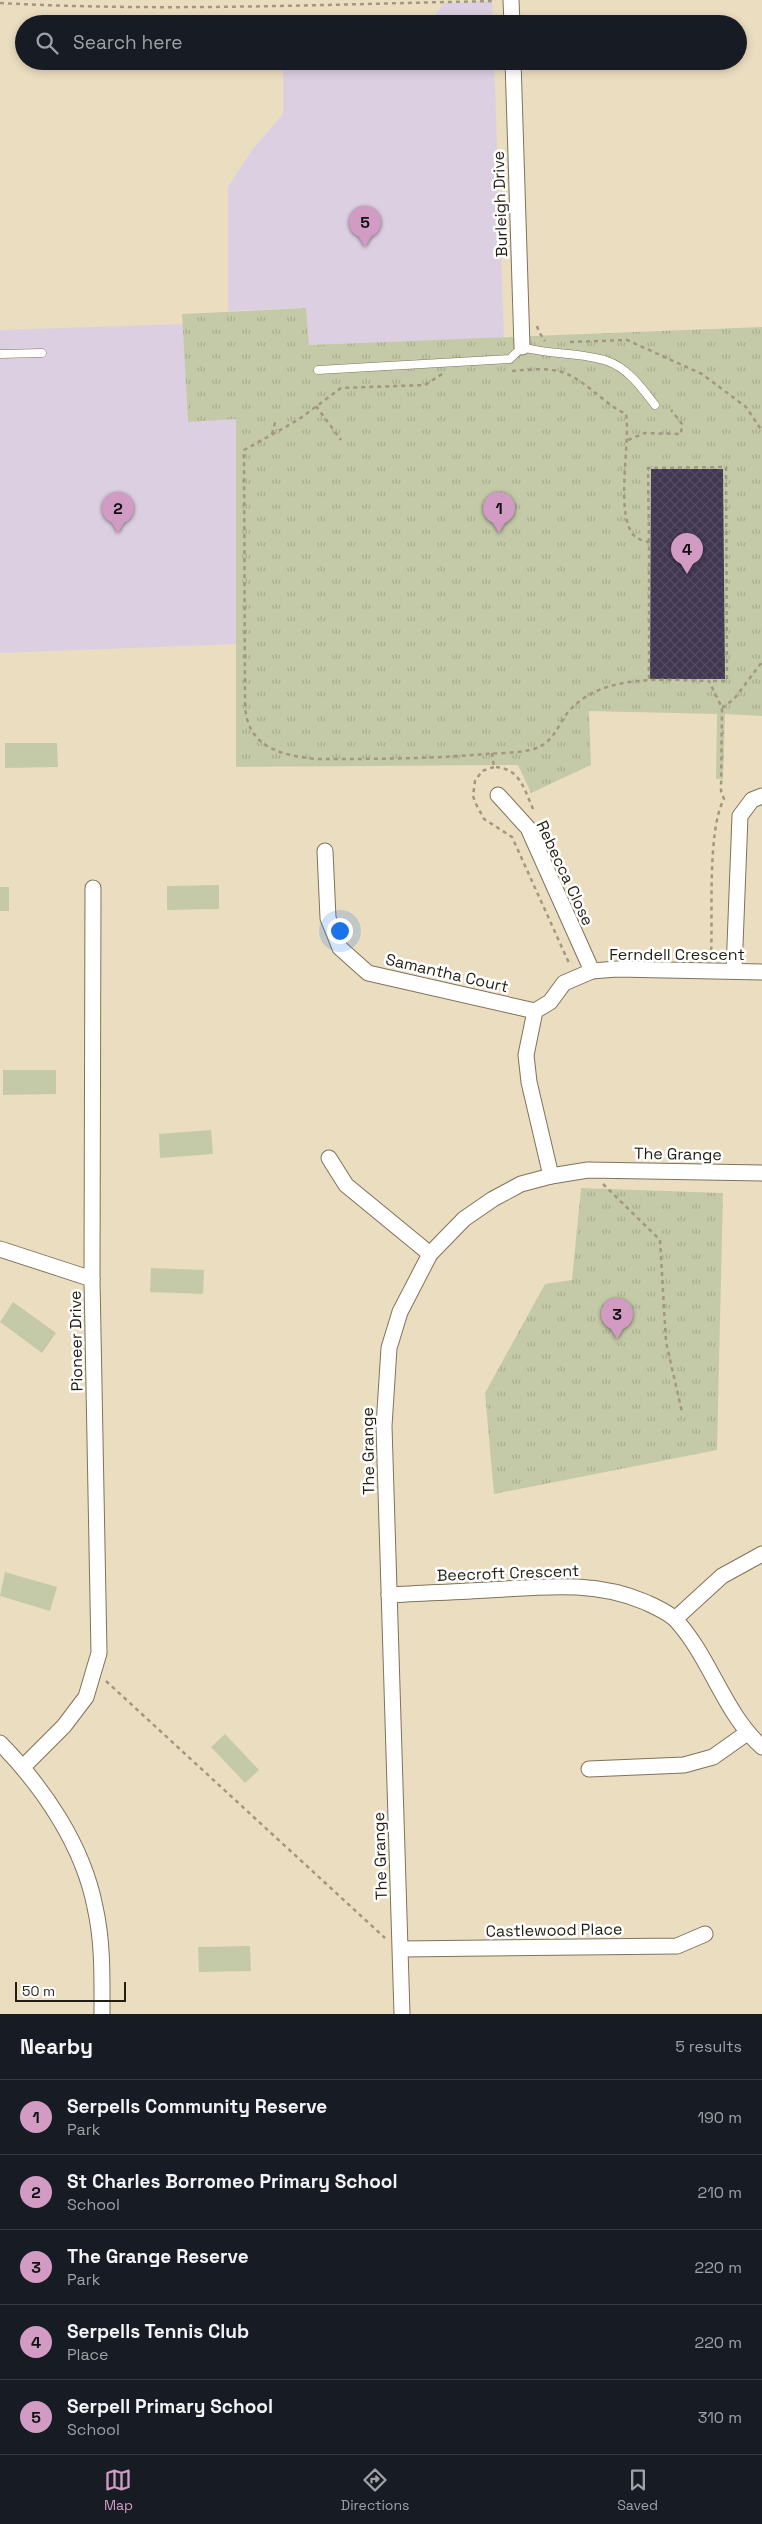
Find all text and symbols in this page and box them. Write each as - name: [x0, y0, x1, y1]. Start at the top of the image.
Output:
- search box: [15, 15, 747, 70]
- icon: search: [33, 29, 61, 57]
- text: Search here: [73, 30, 183, 55]
- street label: Burleigh Drive: [488, 151, 512, 257]
- pin: 5: [349, 206, 381, 247]
- pin: 2: [102, 492, 134, 533]
- pin: 1: [483, 492, 515, 533]
- pin: 4: [671, 533, 703, 574]
- street label: Rebecca Close: [531, 817, 599, 929]
- your location: [327, 918, 353, 944]
- street label: Ferndell Crescent: [609, 944, 745, 965]
- street label: Samantha Court: [384, 949, 510, 997]
- street label: The Grange: [634, 1143, 722, 1165]
- street label: Pioneer Drive: [65, 1290, 87, 1392]
- pin: 3: [601, 1298, 633, 1339]
- street label: The Grange: [357, 1407, 379, 1495]
- street label: Beecroft Crescent: [436, 1560, 580, 1586]
- street label: The Grange: [368, 1812, 392, 1900]
- street label: Castlewood Place: [485, 1918, 623, 1942]
- scale bar: [15, 1979, 126, 2002]
- text: 50 m: [22, 1982, 55, 2000]
- text: Nearby: [20, 2033, 93, 2060]
- text: 5 results: [675, 2036, 742, 2057]
- text: Serpells Community Reserve: [67, 2094, 327, 2119]
- text: 1: [32, 2107, 40, 2128]
- text: 190 m: [697, 2107, 742, 2128]
- text: Park: [67, 2119, 100, 2140]
- text: St Charles Borromeo Primary School: [67, 2169, 397, 2194]
- text: 2: [31, 2182, 41, 2203]
- text: 210 m: [698, 2182, 742, 2203]
- text: School: [67, 2194, 120, 2215]
- text: The Grange Reserve: [67, 2244, 249, 2269]
- text: 3: [31, 2257, 41, 2278]
- text: 220 m: [695, 2257, 742, 2278]
- text: Park: [67, 2269, 100, 2290]
- text: Serpells Tennis Club: [67, 2319, 249, 2344]
- text: 4: [31, 2332, 41, 2353]
- text: 220 m: [695, 2332, 742, 2353]
- text: Place: [67, 2344, 109, 2365]
- text: Serpell Primary School: [67, 2394, 273, 2419]
- text: 5: [31, 2407, 41, 2428]
- text: 310 m: [698, 2407, 742, 2428]
- text: School: [67, 2419, 120, 2440]
- tab: Map: [104, 2466, 133, 2514]
- tab: Directions: [341, 2466, 409, 2514]
- tab: Saved: [617, 2466, 658, 2514]

